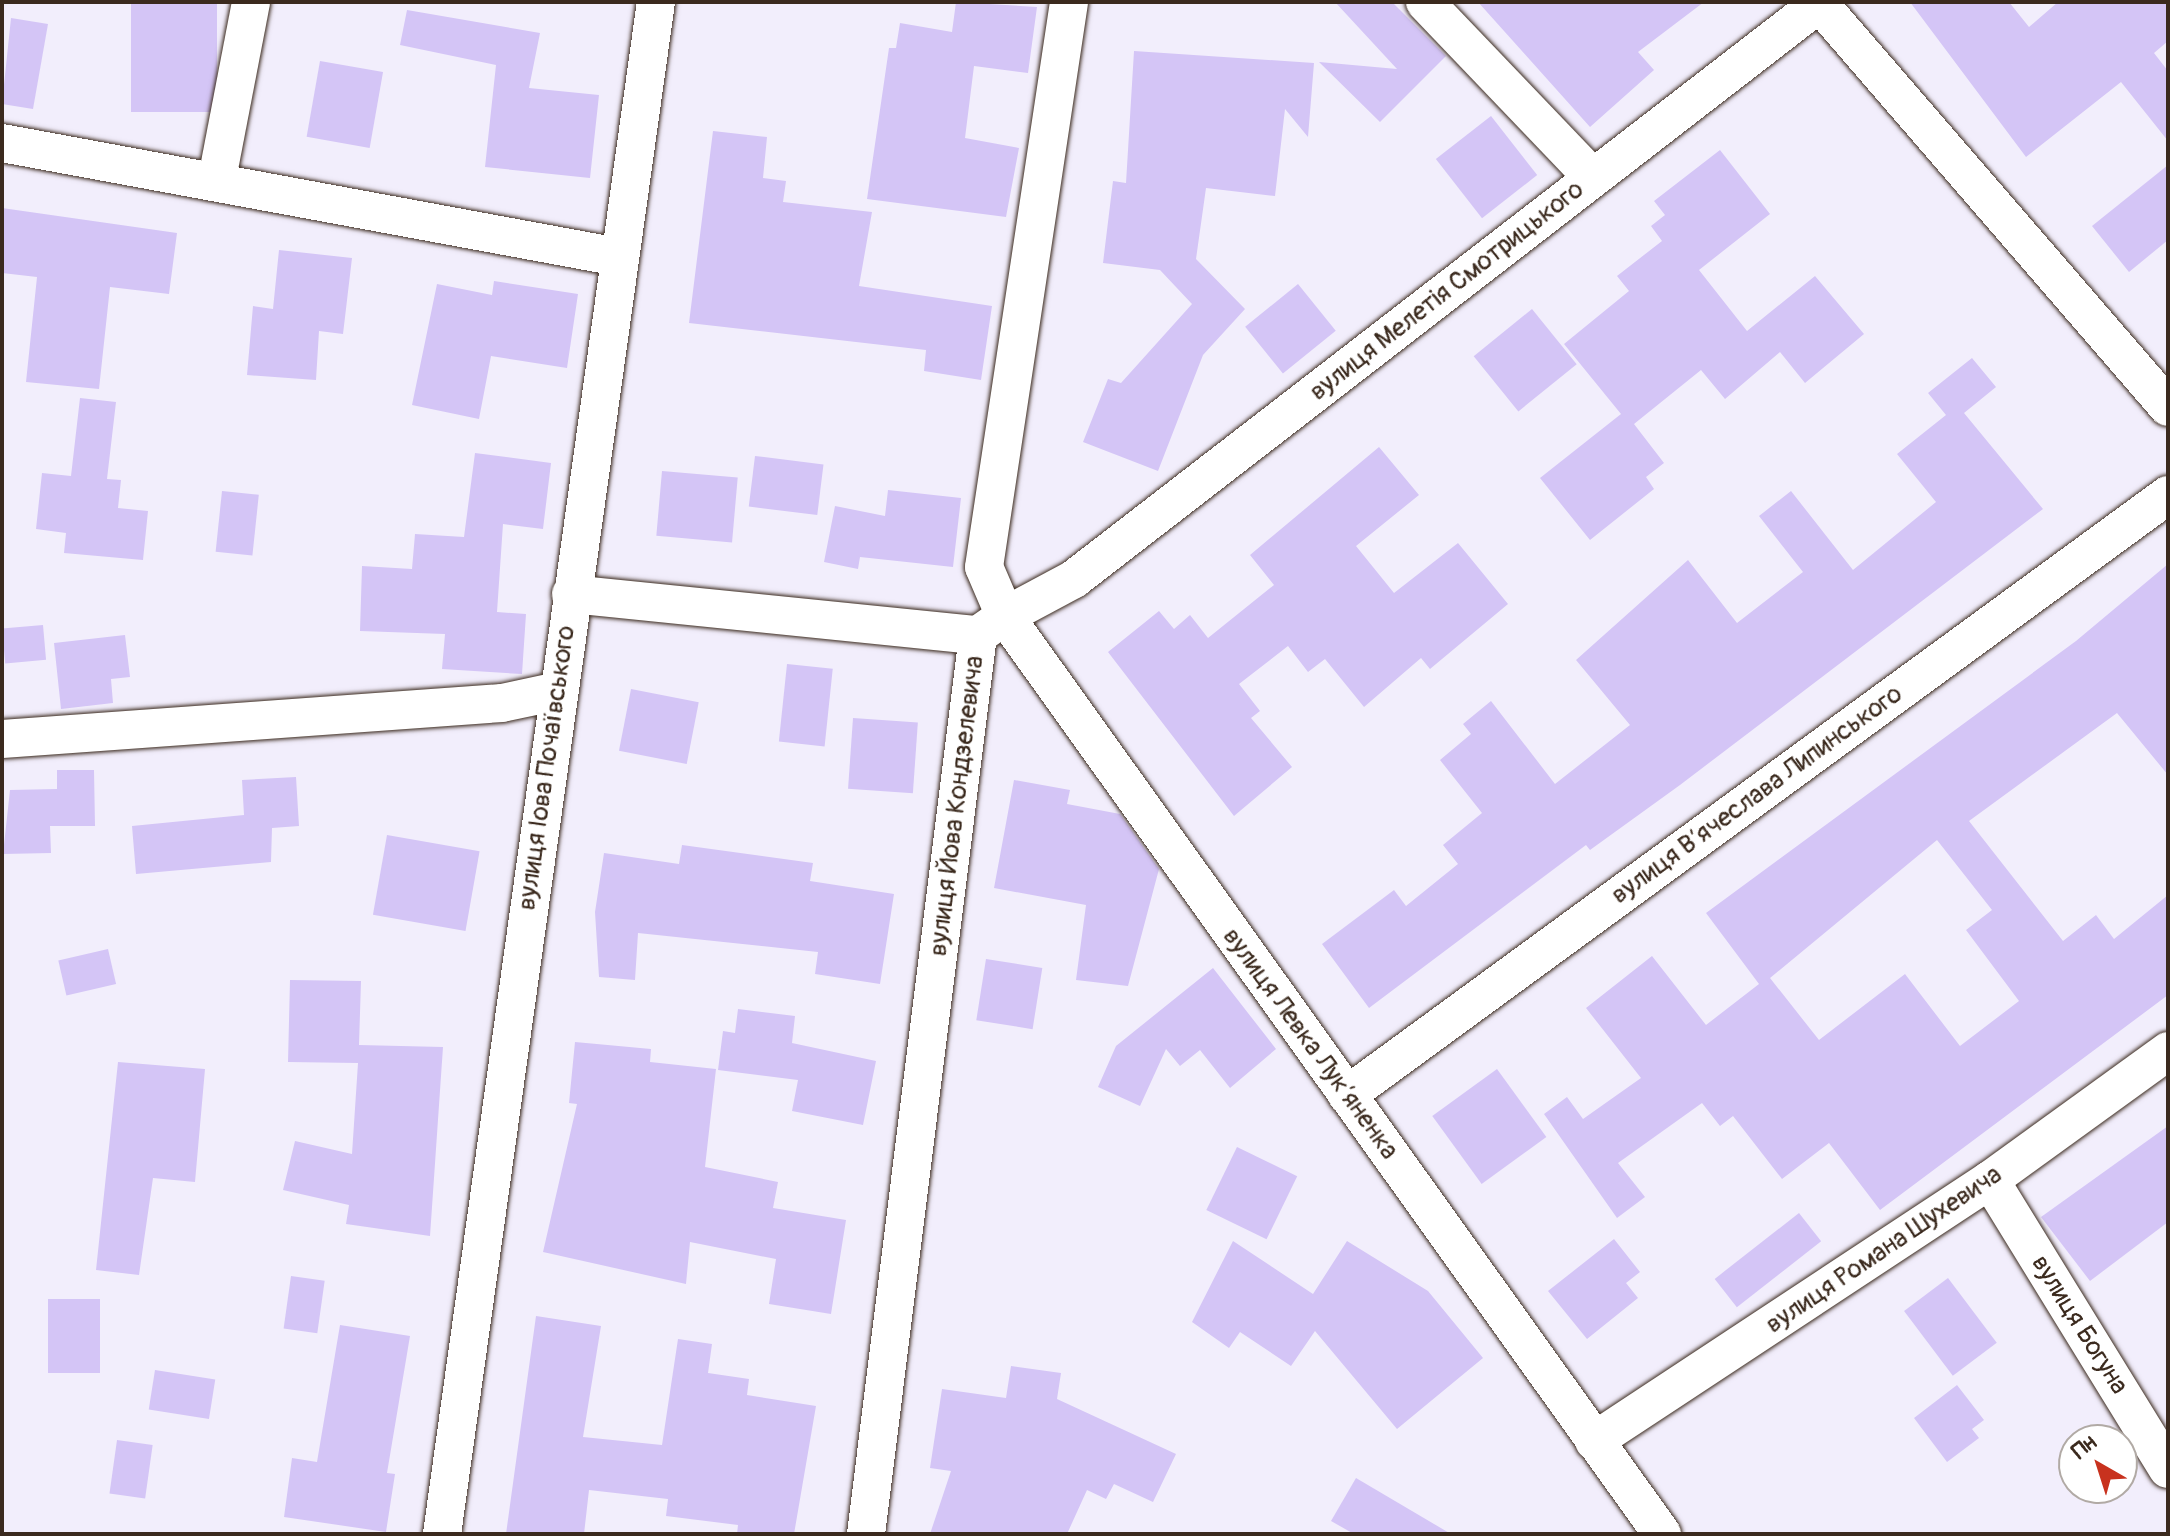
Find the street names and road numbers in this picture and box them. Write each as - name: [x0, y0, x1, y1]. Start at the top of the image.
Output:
- street label: вулиця Мелетія Смотрицького: [1304, 174, 1590, 408]
- street label: вулиця Іова Почаївського: [512, 624, 582, 912]
- street label: вулиця Йова Кондзелевича: [923, 654, 991, 958]
- street label: вулиця Вʼячеслава Липинського: [1605, 679, 1909, 911]
- street label: вулиця Левка Лукʼяненка: [1216, 922, 1404, 1166]
- street label: вулиця Романа Шухевича: [1760, 1159, 2008, 1341]
- street label: вулиця Богуна: [2024, 1250, 2134, 1400]

